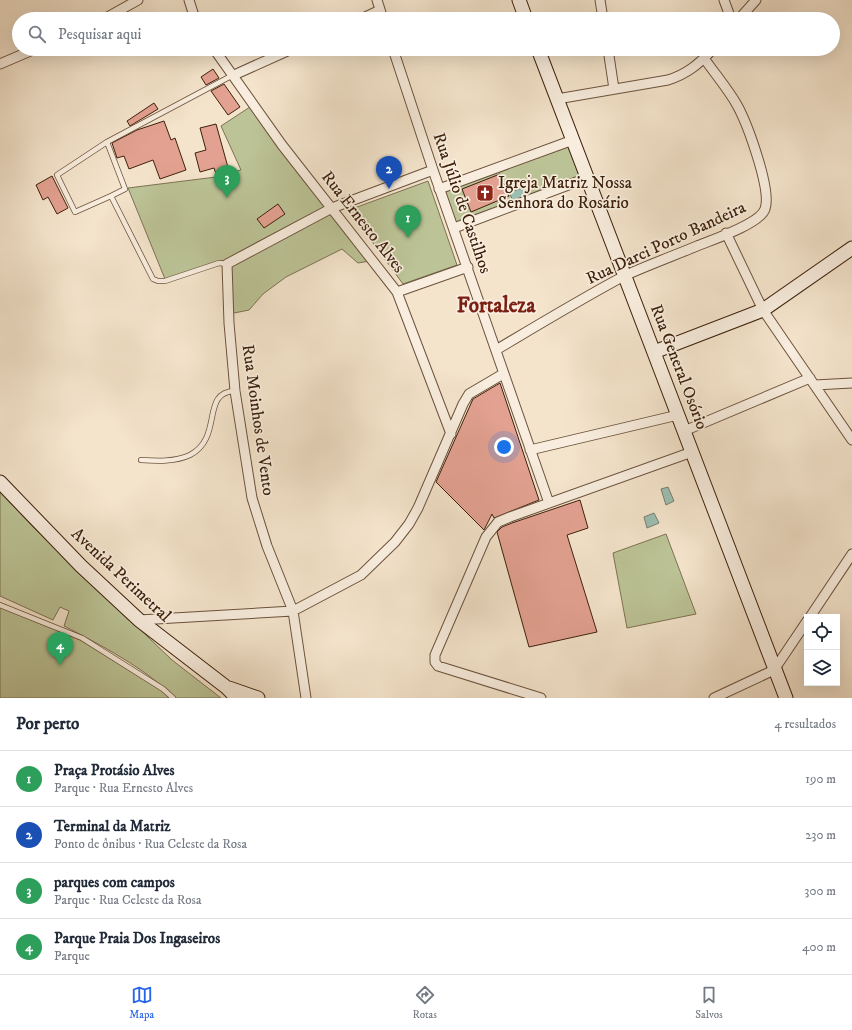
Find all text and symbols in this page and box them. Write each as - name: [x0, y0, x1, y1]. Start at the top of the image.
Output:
- search box: [12, 12, 840, 56]
- icon: search: [26, 23, 48, 45]
- text: Pesquisar aqui: [58, 25, 141, 44]
- street label: Rua Júlio de Castilhos: [428, 130, 497, 277]
- pin: 2: [376, 156, 402, 189]
- pin: 3: [214, 165, 240, 198]
- street label: Rua Ernesto Alves: [316, 167, 410, 278]
- place label: Igreja Matriz Nossa Senhora do Rosário: [498, 172, 633, 214]
- church icon: Igreja Matriz Nossa Senhora do Rosário: [475, 183, 495, 203]
- street label: Rua Darci Porto Bandeira: [583, 196, 750, 290]
- pin: 1: [395, 205, 421, 238]
- district label: Fortaleza: [457, 293, 536, 319]
- street label: Rua General Osório: [645, 301, 713, 433]
- street label: Rua Moinhos de Vento: [237, 343, 279, 497]
- your location: [494, 437, 514, 457]
- street label: Avenida Perimetral: [66, 523, 176, 627]
- map controls: [804, 614, 840, 686]
- button: locate: [804, 614, 840, 650]
- pin: 4: [47, 632, 73, 665]
- button: layers: [804, 650, 840, 686]
- text: Por perto: [16, 713, 79, 735]
- text: 4 resultados: [774, 716, 836, 732]
- text: Praça Protásio Alves: [54, 761, 175, 780]
- text: 1: [27, 771, 31, 787]
- text: 190 m: [805, 771, 836, 787]
- text: Parque · Rua Ernesto Alves: [54, 780, 193, 796]
- text: Terminal da Matriz: [54, 817, 171, 836]
- text: 2: [26, 827, 32, 843]
- text: 230 m: [805, 827, 836, 843]
- text: Ponto de ônibus · Rua Celeste da Rosa: [54, 836, 247, 852]
- text: parques com campos: [54, 873, 175, 892]
- text: 3: [27, 883, 31, 899]
- text: 300 m: [805, 883, 836, 899]
- text: Parque · Rua Celeste da Rosa: [54, 892, 201, 908]
- text: Parque Praia Dos Ingaseiros: [54, 929, 220, 948]
- text: 4: [25, 939, 33, 955]
- text: 400 m: [802, 939, 836, 955]
- text: Parque: [54, 948, 90, 964]
- tab: Mapa: [129, 984, 154, 1022]
- tab: Rotas: [412, 984, 437, 1022]
- tab: Salvos: [695, 984, 723, 1022]

